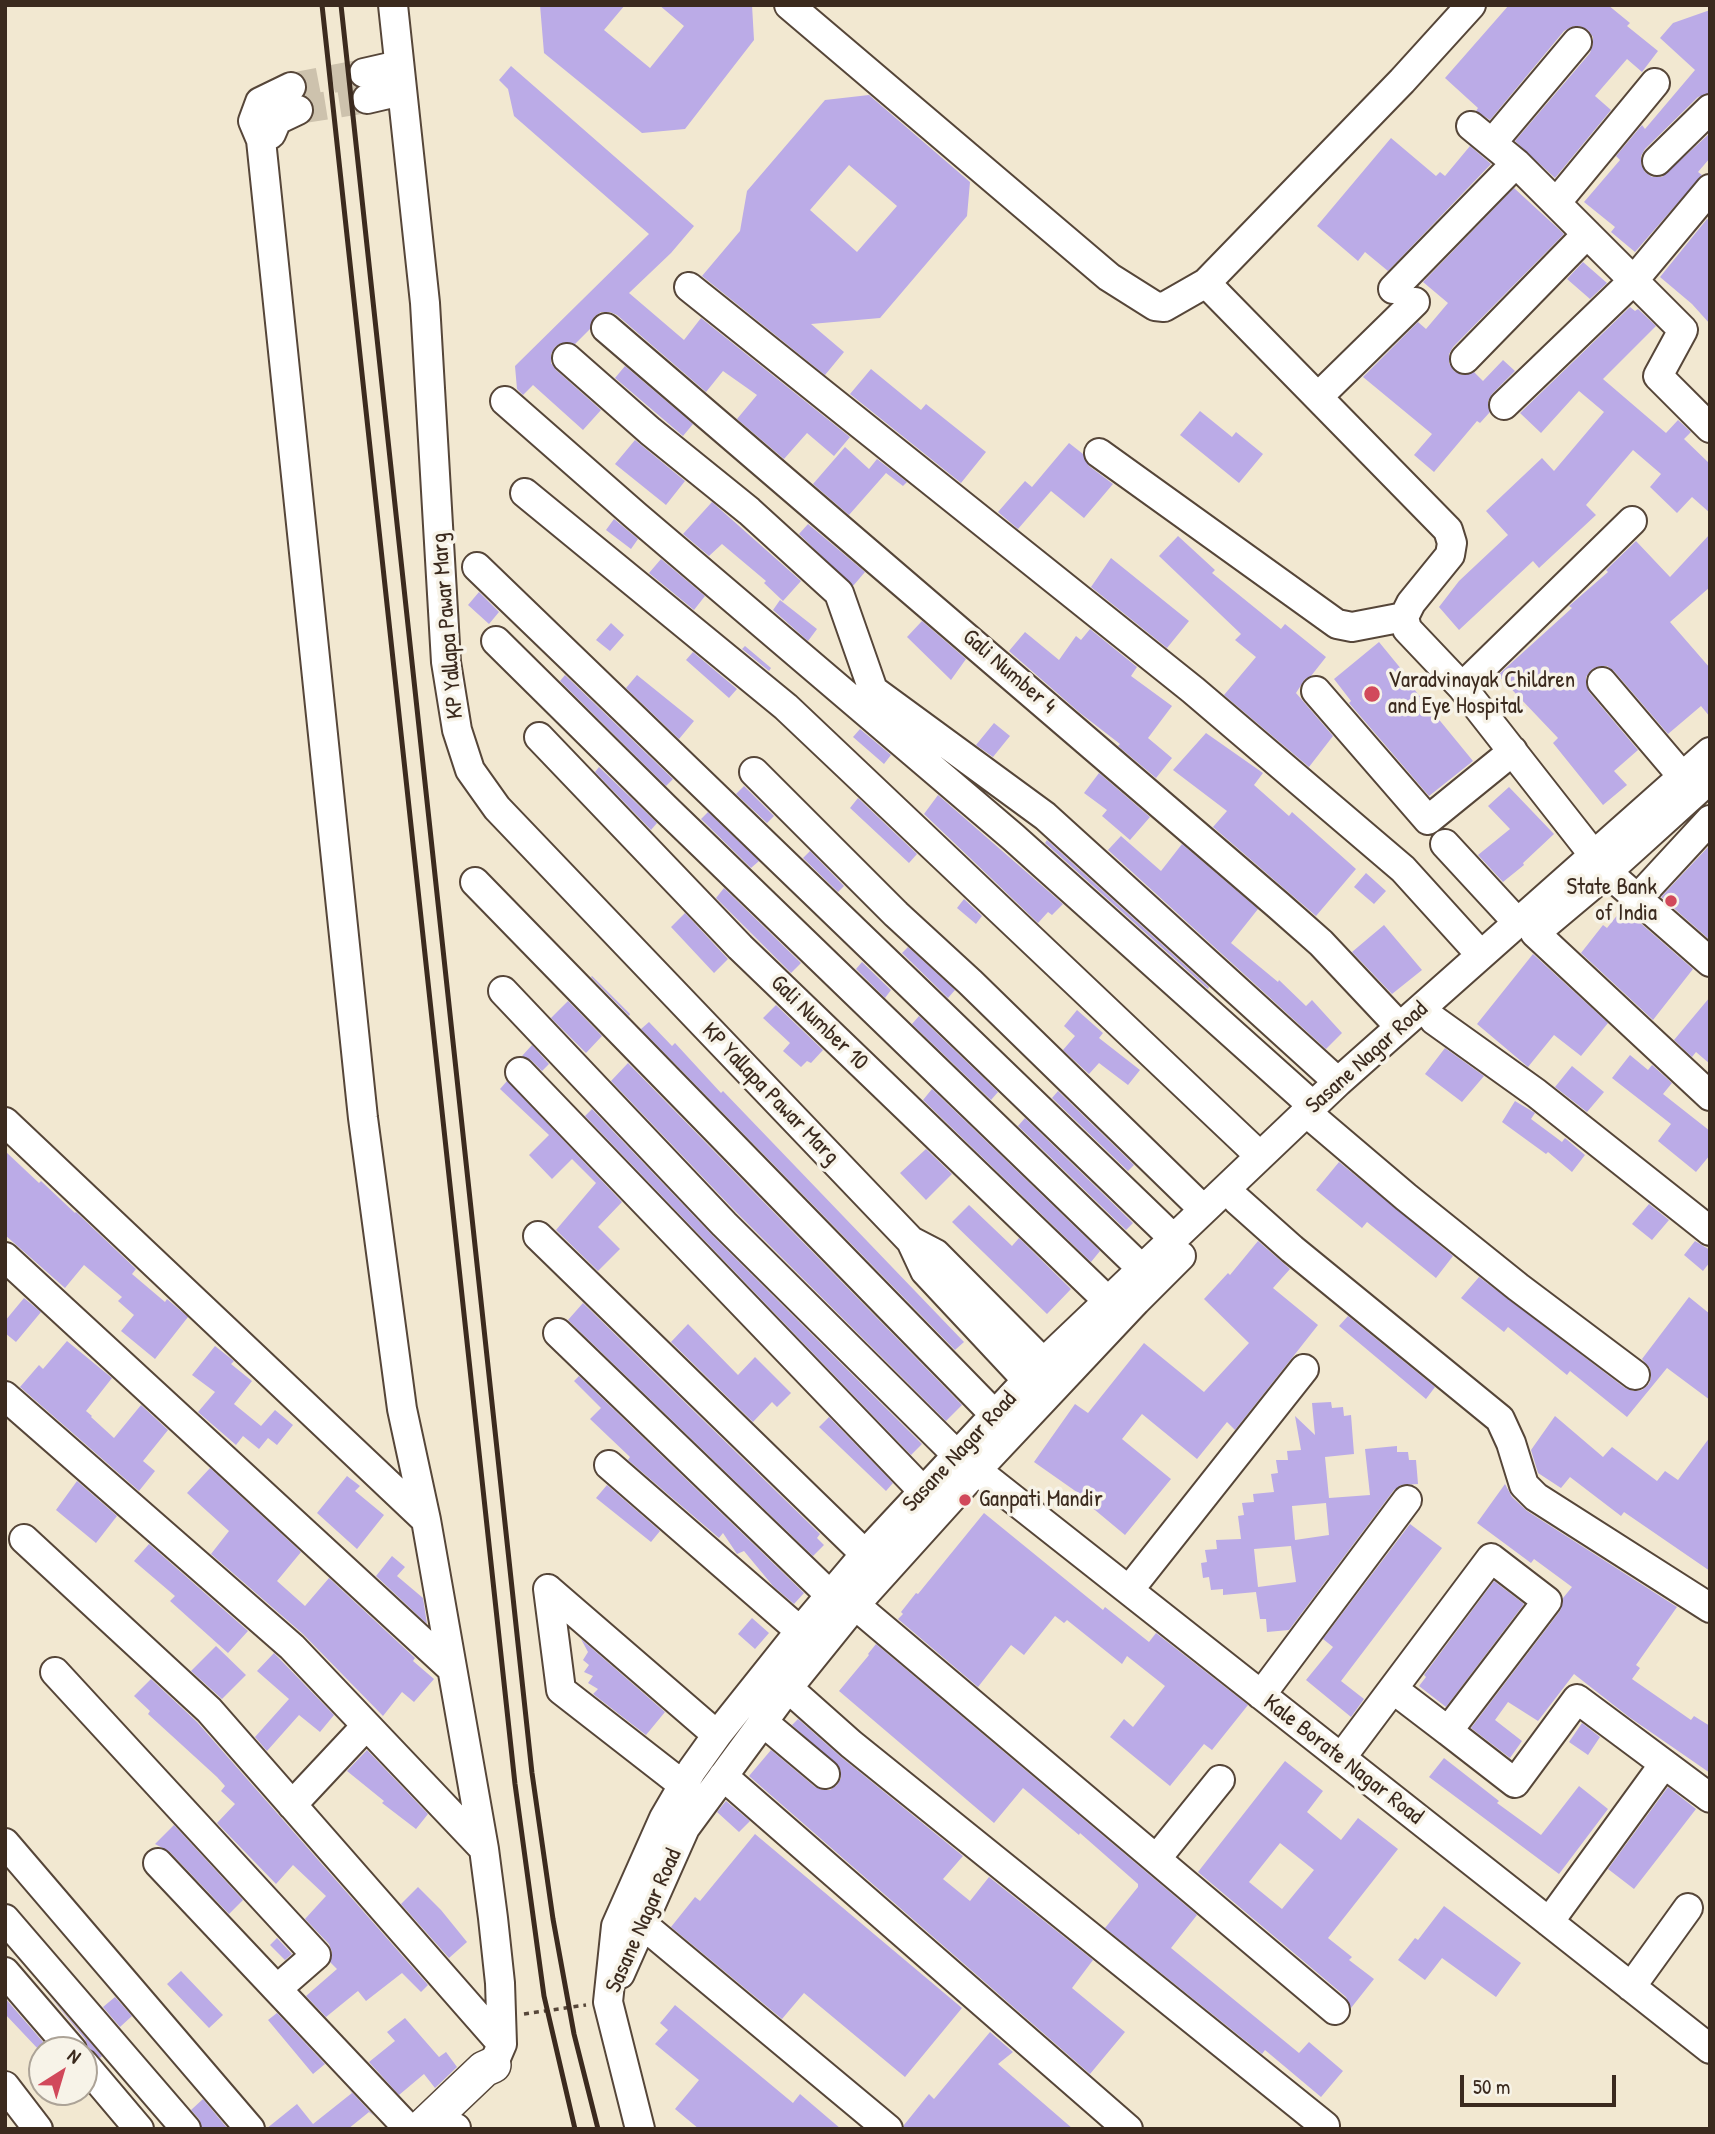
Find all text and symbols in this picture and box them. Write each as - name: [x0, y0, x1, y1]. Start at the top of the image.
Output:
- street label: KP Yallapa Pawar Marg: [426, 532, 470, 720]
- street label: Gali Number 4: [957, 624, 1061, 720]
- place label: Varadvinayak Children and Eye Hospital: [1388, 667, 1575, 721]
- marker: Varadvinayak Children and Eye Hospital: [1362, 684, 1382, 704]
- place label: State Bank of India: [1567, 874, 1657, 928]
- marker: State Bank of India: [1663, 893, 1679, 909]
- street label: Gali Number 10: [764, 970, 874, 1076]
- street label: Sasane Nagar Road: [1300, 996, 1434, 1120]
- street label: KP Yallapa Pawar Marg: [695, 1017, 845, 1171]
- street label: Sasane Nagar Road: [897, 1386, 1023, 1518]
- place label: Ganpati Mandir: [979, 1486, 1103, 1514]
- marker: Ganpati Mandir: [957, 1492, 973, 1508]
- street label: Kale Borate Nagar Road: [1258, 1689, 1428, 1831]
- street label: Sasane Nagar Road: [600, 1845, 688, 1997]
- north arrow: [28, 2036, 98, 2106]
- text: N: [63, 2042, 86, 2069]
- scale bar: [1463, 2060, 1619, 2104]
- text: 50 m: [1473, 2072, 1510, 2101]

